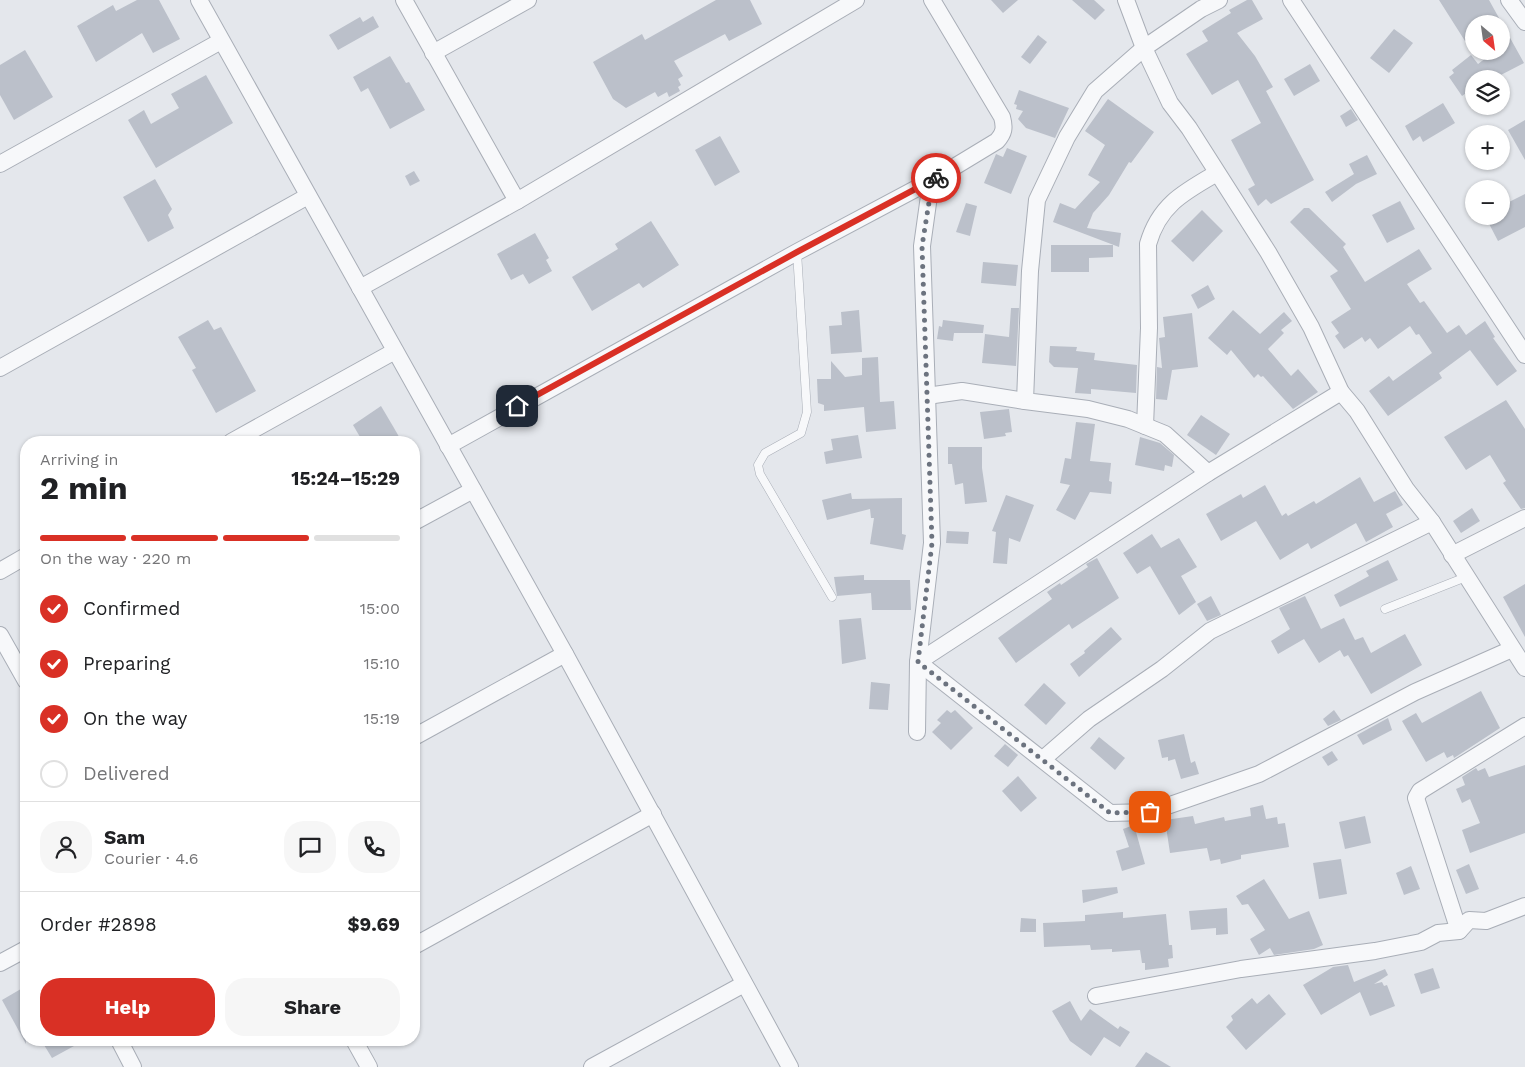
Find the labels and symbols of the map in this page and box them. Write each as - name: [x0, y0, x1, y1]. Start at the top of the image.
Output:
- north arrow: [1465, 15, 1510, 60]
- courier: [911, 153, 961, 203]
- pin: [496, 385, 538, 427]
- pin: [1129, 791, 1171, 833]

